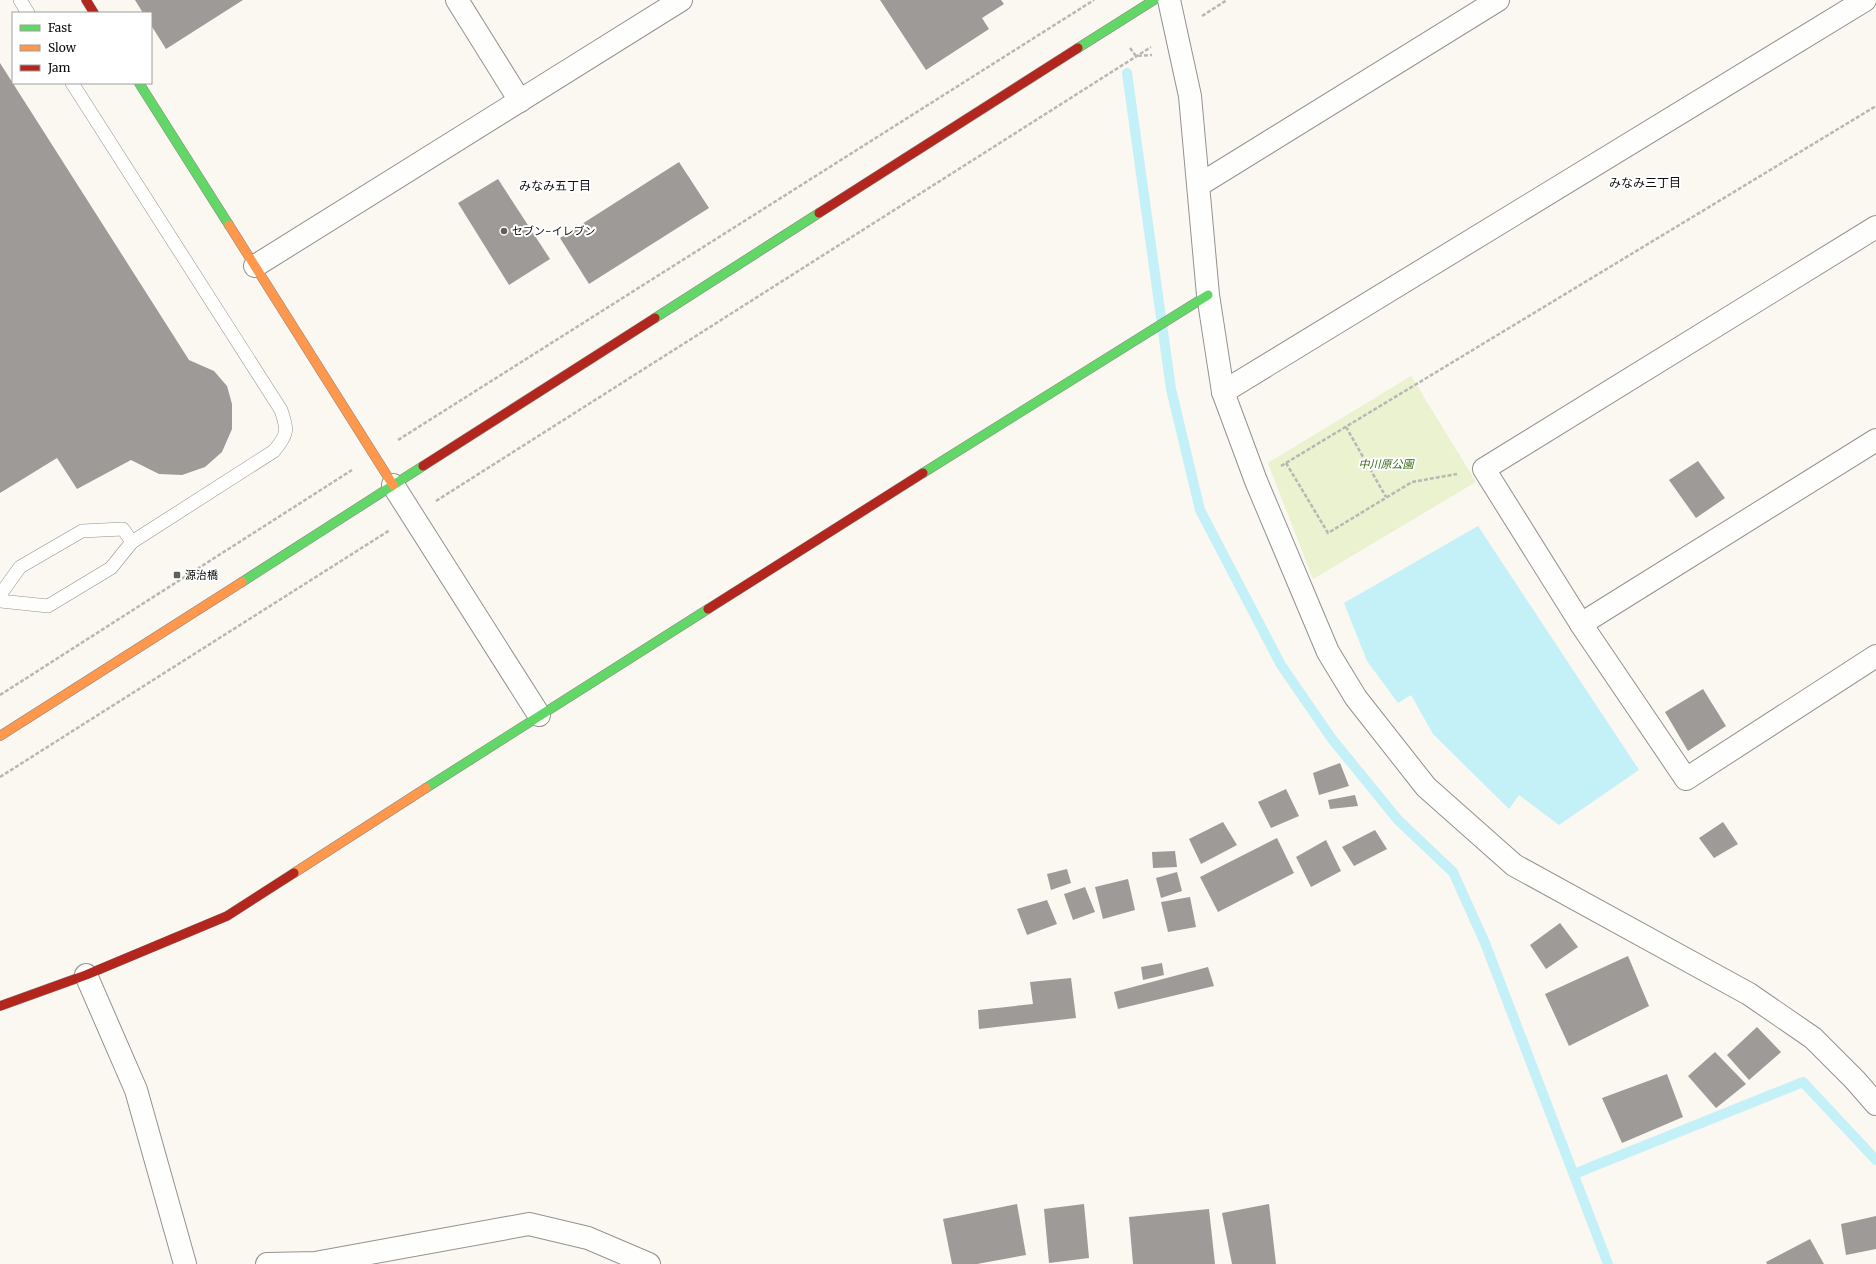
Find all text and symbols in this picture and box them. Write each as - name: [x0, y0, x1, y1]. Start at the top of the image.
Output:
- legend: [12, 12, 152, 84]
- text: Fast: [48, 20, 72, 35]
- text: Slow: [48, 40, 77, 55]
- text: Jam: [47, 60, 71, 75]
- district label: みなみ三丁目: [1609, 175, 1681, 190]
- district label: みなみ五丁目: [519, 178, 591, 193]
- place label: セブン-イレブン: [512, 224, 595, 238]
- marker: セブン-イレブン: [499, 226, 509, 236]
- park label: 中川原公園: [1359, 457, 1415, 471]
- place label: 源治橋: [185, 568, 218, 582]
- marker: 源治橋: [172, 570, 182, 580]

